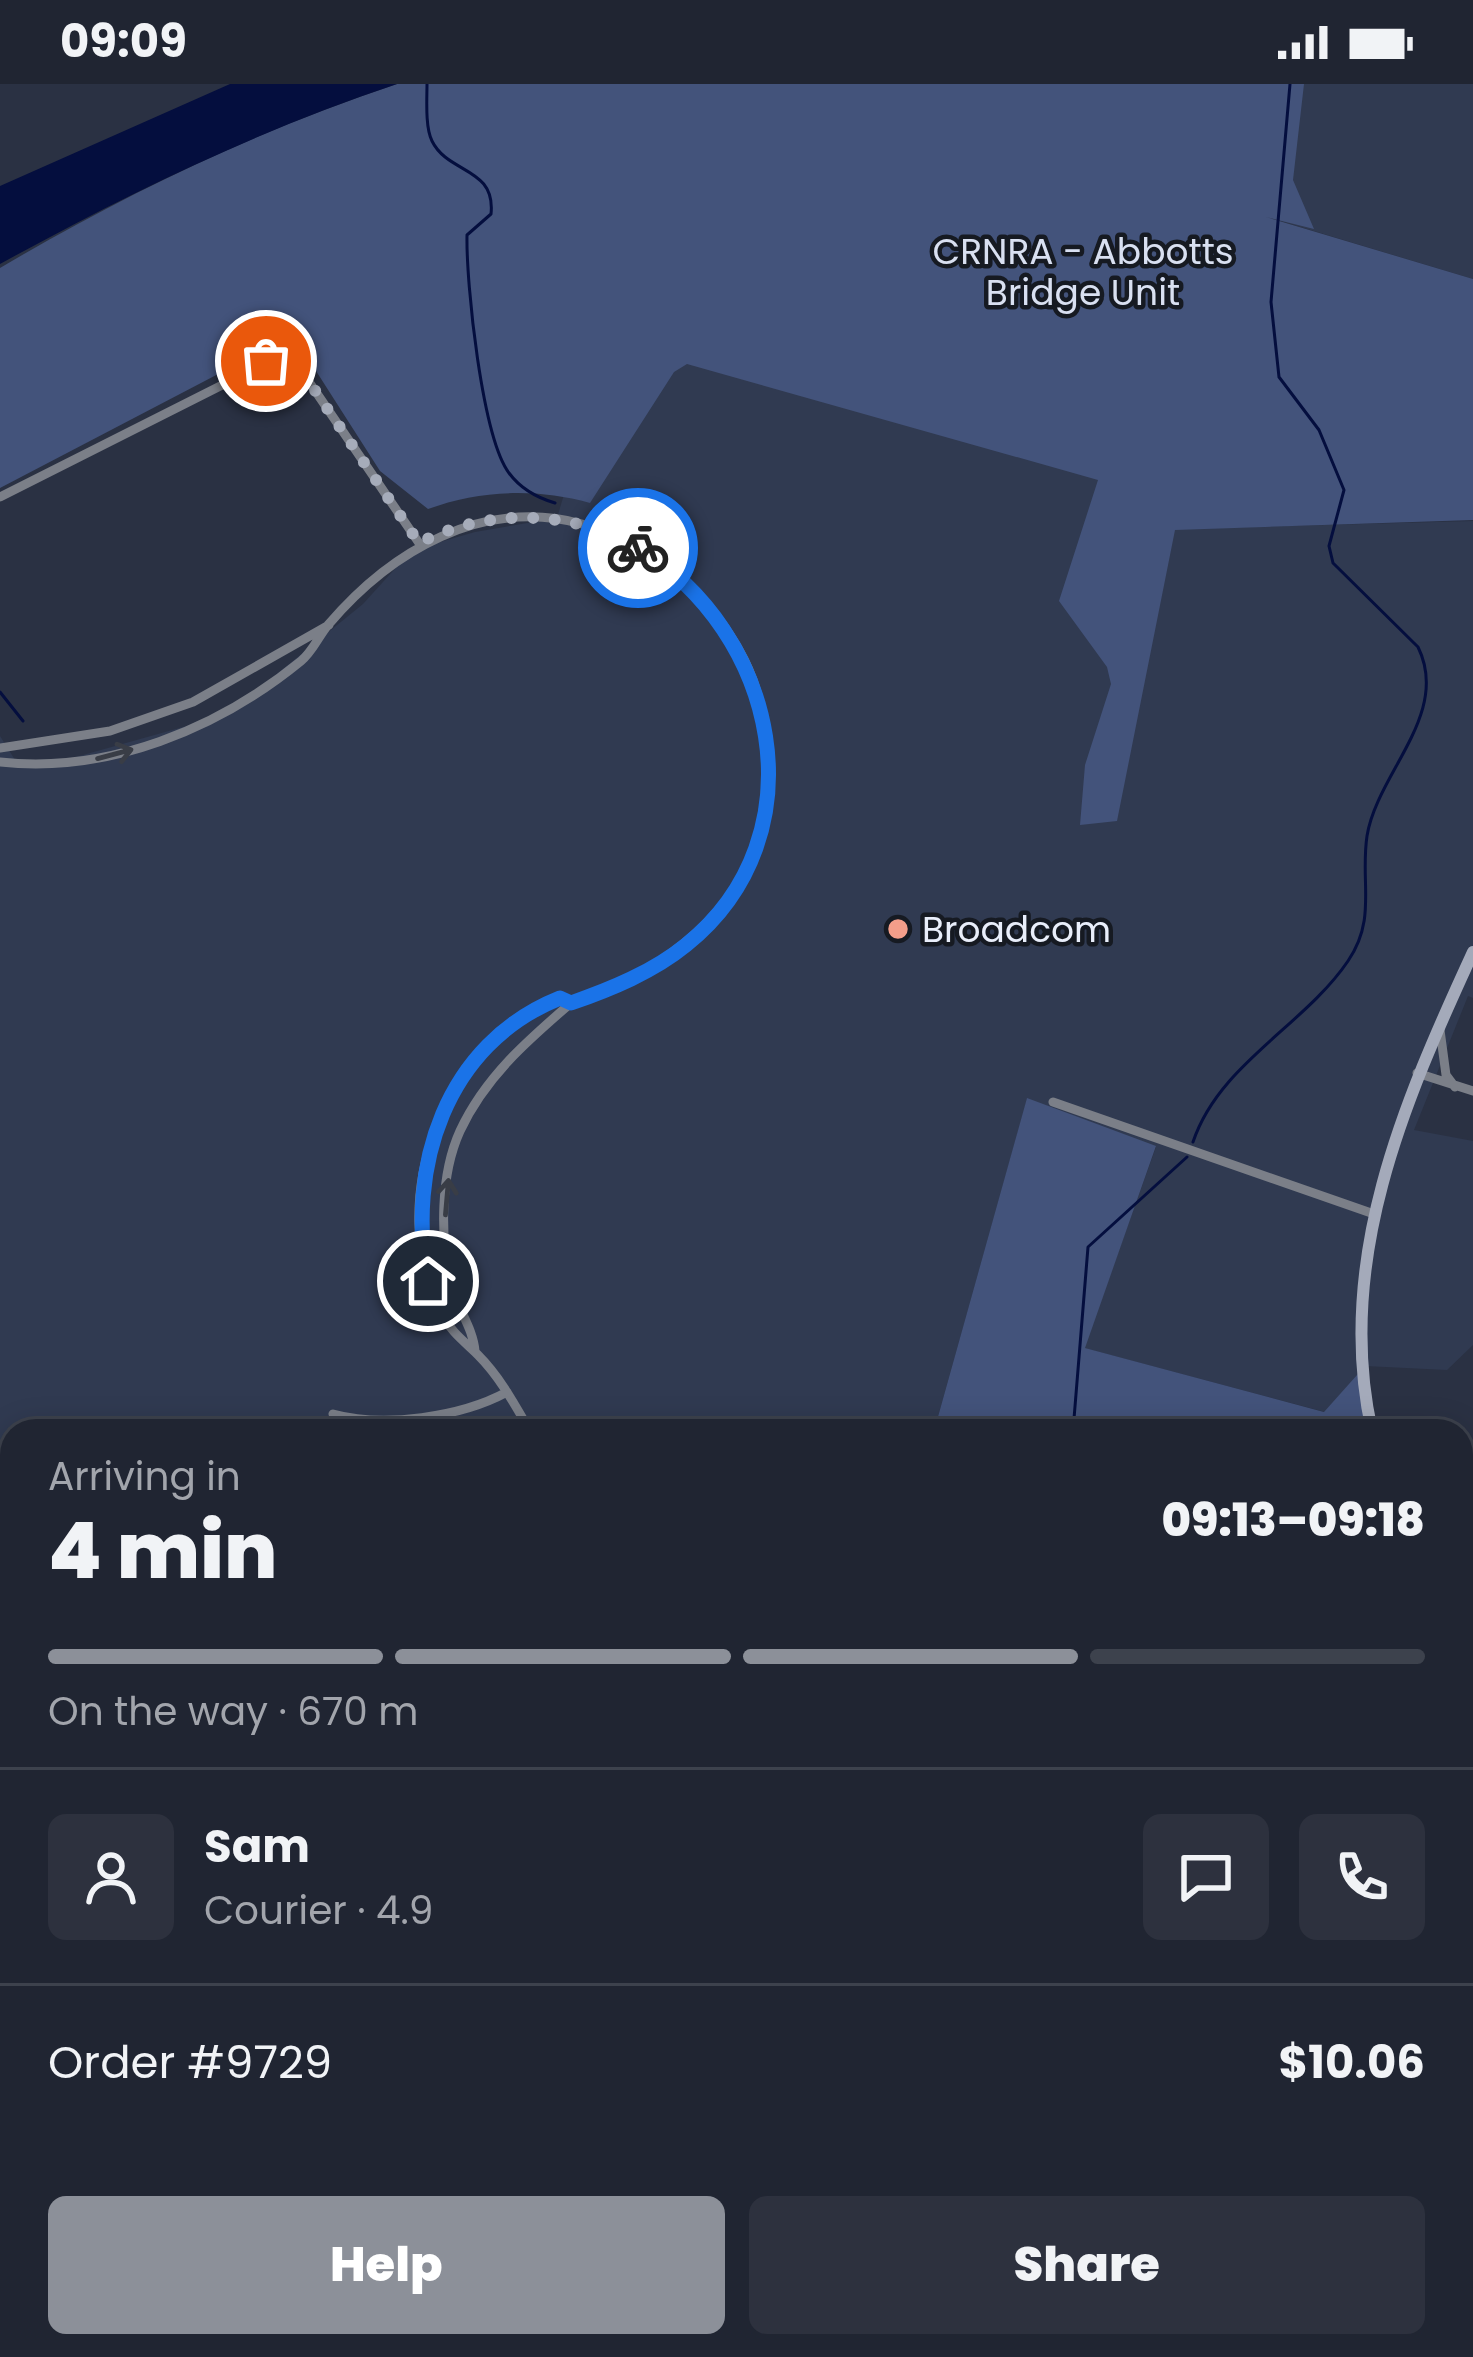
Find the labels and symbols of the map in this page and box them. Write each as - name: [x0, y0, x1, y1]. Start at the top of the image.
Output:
- park label: CRNRA - Abbotts Bridge Unit: [932, 226, 1234, 318]
- pin: [215, 310, 317, 412]
- courier: [578, 488, 698, 608]
- one-way arrow: [95, 741, 133, 763]
- place label: Broadcom: [922, 904, 1111, 955]
- marker: Broadcom: [885, 916, 911, 942]
- one-way arrow: [435, 1178, 458, 1217]
- pin: [377, 1230, 479, 1332]

